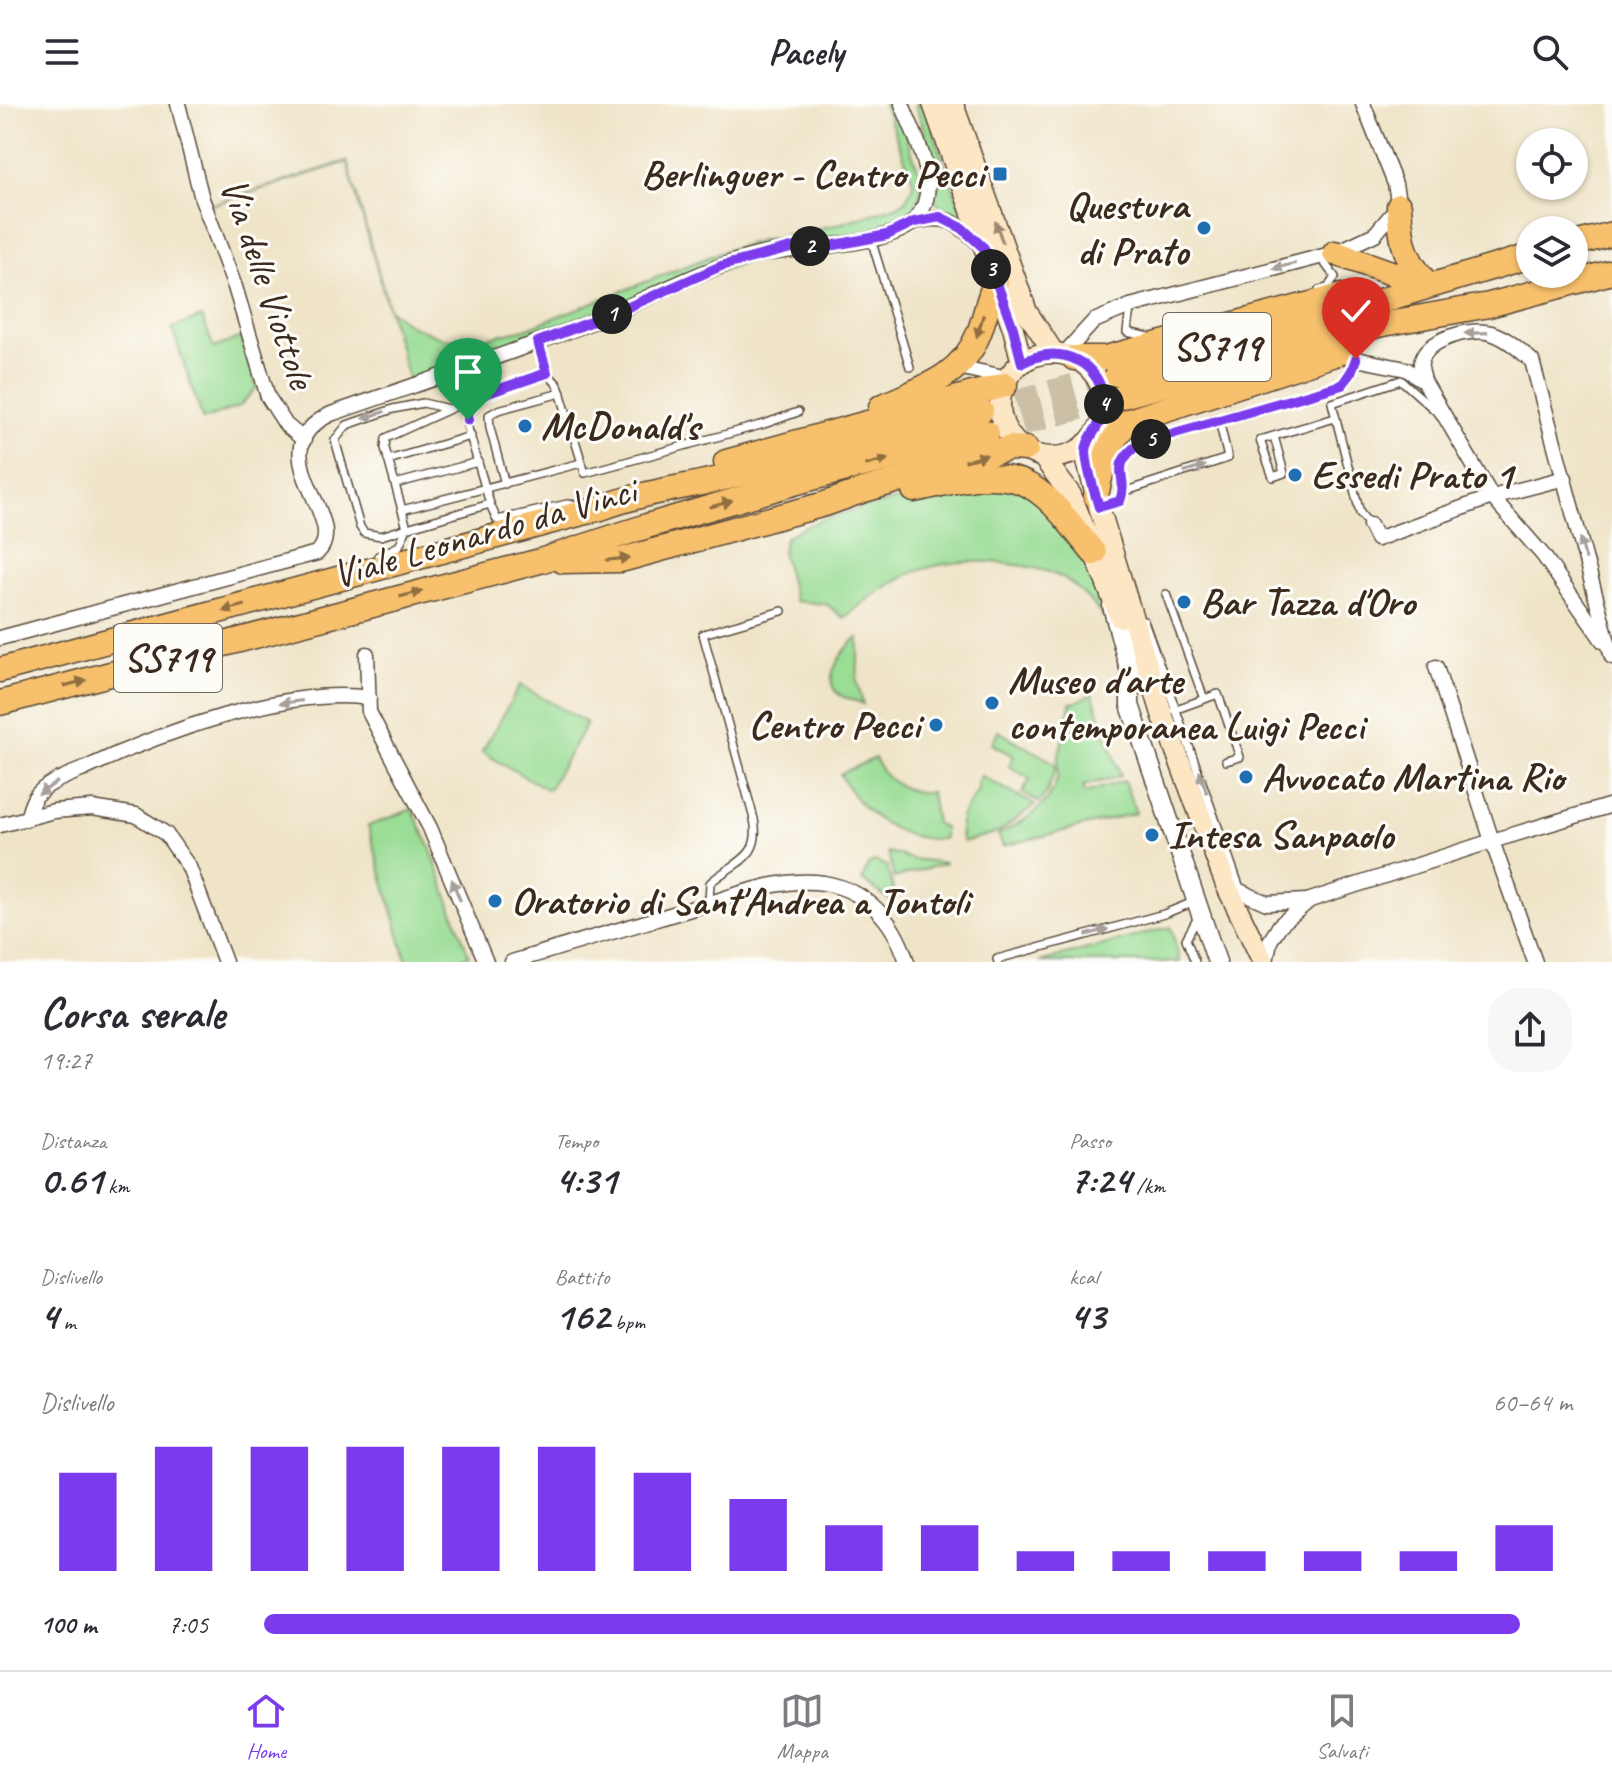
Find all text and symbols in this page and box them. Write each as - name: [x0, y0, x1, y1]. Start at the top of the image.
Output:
- text: Pacely: [768, 29, 844, 75]
- icon: menu: [40, 30, 84, 74]
- icon: search: [1528, 30, 1572, 74]
- map controls: [1516, 128, 1588, 288]
- button: locate: [1516, 128, 1588, 200]
- place label: Berlinguer - Centro Pecci: [641, 149, 989, 199]
- marker: Berlinguer - Centro Pecci: [991, 165, 1009, 183]
- street label: Via delle Viottole: [209, 171, 328, 398]
- place label: Questura di Prato: [1066, 180, 1191, 276]
- button: layers: [1516, 216, 1588, 288]
- one-way arrow: [992, 219, 1005, 243]
- marker: Questura di Prato: [1195, 219, 1213, 237]
- pin: 2: [790, 226, 830, 266]
- text: 2: [805, 232, 815, 260]
- pin: 3: [971, 249, 1011, 289]
- text: 3: [986, 255, 996, 283]
- one-way arrow: [1271, 261, 1296, 273]
- pin: [1322, 277, 1390, 359]
- icon: check: [1334, 289, 1378, 333]
- pin: 1: [592, 294, 632, 334]
- text: 1: [607, 300, 617, 328]
- road number: SS719: [1163, 313, 1271, 381]
- one-way arrow: [974, 314, 986, 338]
- one-way arrow: [1463, 327, 1488, 340]
- pin: [434, 338, 502, 420]
- icon: arrive: [446, 350, 490, 394]
- pin: 4: [1084, 384, 1124, 424]
- text: 4: [1099, 390, 1109, 418]
- place label: McDonald's: [541, 401, 703, 451]
- one-way arrow: [361, 409, 385, 422]
- marker: McDonald's: [516, 417, 534, 435]
- pin: 5: [1131, 419, 1171, 459]
- text: 5: [1146, 425, 1156, 453]
- place label: Essedi Prato 1: [1311, 450, 1517, 500]
- one-way arrow: [964, 451, 988, 464]
- one-way arrow: [864, 455, 889, 467]
- one-way arrow: [1183, 462, 1207, 475]
- street label: Viale Leonardo da Vinci: [327, 464, 646, 599]
- marker: Essedi Prato 1: [1286, 466, 1304, 484]
- one-way arrow: [710, 497, 734, 510]
- one-way arrow: [1577, 536, 1589, 561]
- one-way arrow: [606, 552, 631, 565]
- place label: Bar Tazza d'Oro: [1200, 577, 1417, 627]
- one-way arrow: [399, 587, 424, 599]
- marker: Bar Tazza d'Oro: [1175, 593, 1193, 611]
- one-way arrow: [221, 602, 246, 614]
- road number: SS719: [114, 624, 222, 692]
- place label: Museo d'arte contemporanea Luigi Pecci: [1008, 655, 1369, 751]
- one-way arrow: [63, 676, 88, 688]
- marker: Museo d'arte contemporanea Luigi Pecci: [983, 694, 1001, 712]
- one-way arrow: [278, 695, 303, 708]
- place label: Centro Pecci: [749, 700, 925, 750]
- marker: Centro Pecci: [927, 716, 945, 734]
- place label: Avvocato Martina Rio: [1262, 752, 1567, 802]
- marker: Avvocato Martina Rio: [1237, 768, 1255, 786]
- one-way arrow: [1197, 770, 1209, 794]
- one-way arrow: [37, 780, 58, 795]
- place label: Intesa Sanpaolo: [1168, 810, 1395, 860]
- marker: Intesa Sanpaolo: [1143, 826, 1161, 844]
- place label: Oratorio di Sant'Andrea a Tontoli: [511, 876, 974, 926]
- one-way arrow: [449, 878, 462, 902]
- marker: Oratorio di Sant'Andrea a Tontoli: [486, 892, 504, 910]
- one-way arrow: [1085, 925, 1109, 938]
- text: Corsa serale: [40, 986, 225, 1041]
- button: share: [1488, 988, 1572, 1072]
- text: 19:27: [40, 1044, 92, 1077]
- text: Distanza: [40, 1127, 107, 1155]
- text: Tempo: [555, 1127, 598, 1155]
- text: Passo: [1069, 1127, 1111, 1155]
- text: 0.61: [40, 1155, 103, 1205]
- text: 4:31: [555, 1155, 617, 1205]
- text: 7:24: [1069, 1155, 1131, 1205]
- text: km: [103, 1172, 130, 1200]
- text: /km: [1131, 1172, 1165, 1200]
- text: Dislivello: [40, 1263, 102, 1291]
- text: Battito: [555, 1263, 609, 1291]
- text: kcal: [1069, 1263, 1098, 1291]
- text: 4: [40, 1291, 58, 1341]
- text: 162: [555, 1291, 610, 1341]
- text: 43: [1069, 1291, 1105, 1341]
- text: m: [58, 1308, 76, 1336]
- text: bpm: [610, 1308, 645, 1336]
- text: Dislivello: [40, 1386, 113, 1419]
- text: 60–64 m: [1493, 1386, 1572, 1419]
- text: 100 m: [40, 1608, 96, 1641]
- text: 7:05: [168, 1608, 208, 1641]
- tab: Home: [244, 1689, 288, 1765]
- tab: Mappa: [777, 1689, 828, 1765]
- tab: Salvati: [1316, 1689, 1368, 1765]

